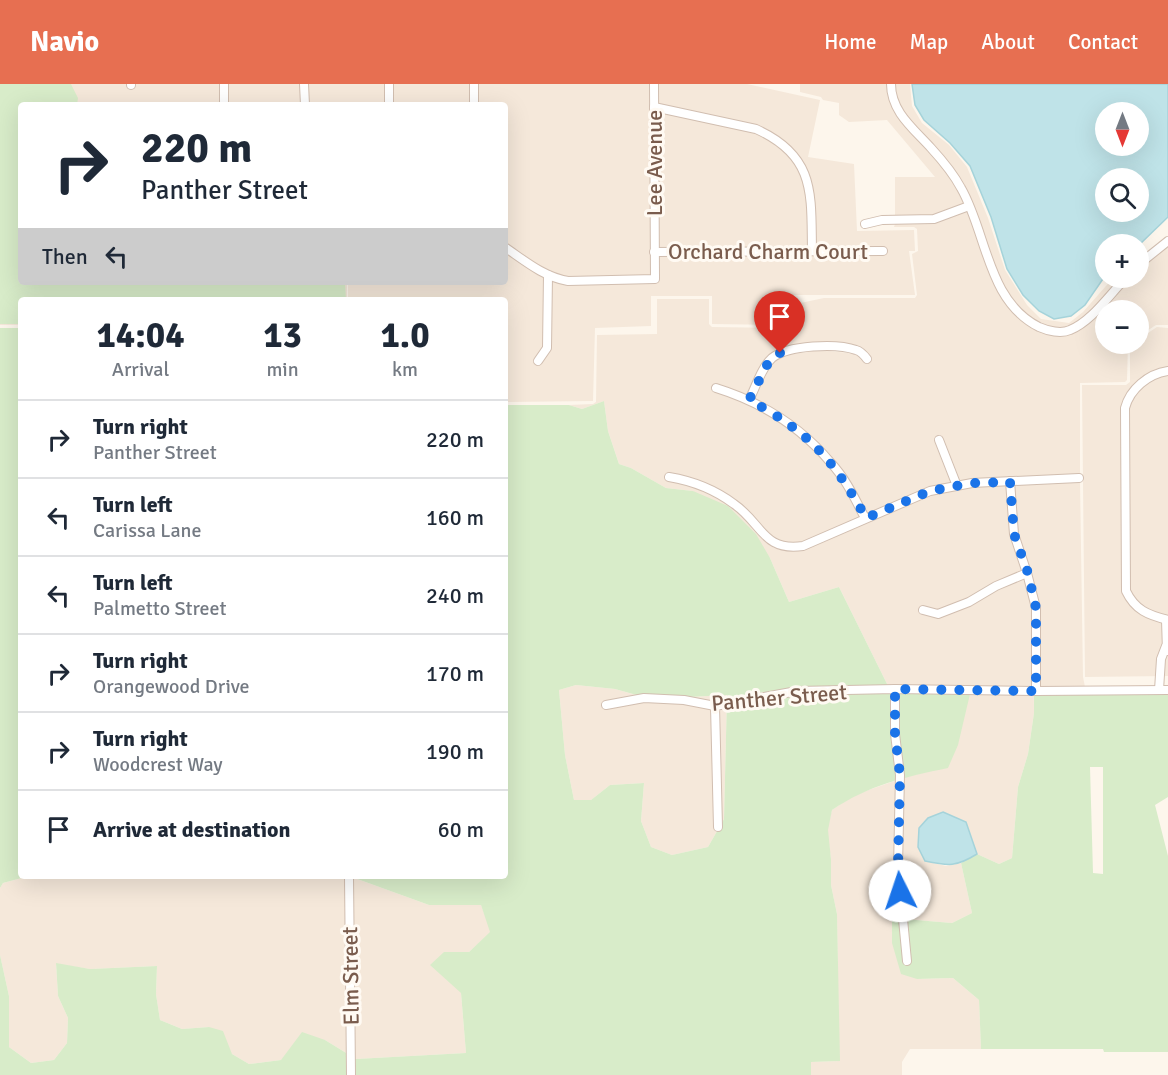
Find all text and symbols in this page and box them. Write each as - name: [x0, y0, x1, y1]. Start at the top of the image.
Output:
- text: Navio: [30, 25, 99, 59]
- text: Home: [824, 29, 877, 55]
- text: Map: [910, 29, 948, 55]
- text: About: [981, 29, 1035, 55]
- text: Contact: [1068, 29, 1138, 55]
- north arrow: [1095, 102, 1149, 156]
- map controls: [1095, 102, 1149, 354]
- street label: Lee Avenue: [641, 110, 668, 216]
- text: 220 m: [141, 123, 252, 174]
- icon: right: [42, 126, 120, 204]
- button: search: [1095, 168, 1149, 222]
- text: Panther Street: [141, 174, 308, 207]
- button: +: [1095, 234, 1149, 288]
- street label: Orchard Charm Court: [668, 238, 868, 265]
- icon: left: [100, 240, 133, 273]
- text: Then: [42, 243, 88, 270]
- pin: [754, 291, 805, 353]
- icon: arrive: [763, 300, 796, 333]
- button: −: [1095, 300, 1149, 354]
- text: 14:04: [96, 313, 185, 358]
- text: 13: [263, 313, 302, 358]
- text: 1.0: [380, 313, 430, 358]
- text: Arrival: [112, 357, 169, 382]
- text: min: [266, 357, 299, 382]
- text: km: [392, 357, 418, 382]
- text: Turn right: [93, 413, 188, 440]
- icon: right: [42, 423, 75, 456]
- text: 220 m: [426, 426, 484, 453]
- text: Panther Street: [93, 440, 217, 465]
- text: Turn left: [93, 491, 173, 518]
- icon: left: [42, 501, 75, 534]
- text: 160 m: [426, 504, 484, 531]
- text: Carissa Lane: [93, 518, 202, 543]
- text: Turn left: [93, 569, 173, 596]
- icon: left: [42, 579, 75, 612]
- text: 240 m: [426, 582, 484, 609]
- text: Palmetto Street: [93, 596, 227, 621]
- text: Turn right: [93, 647, 188, 674]
- icon: right: [42, 657, 75, 690]
- text: 170 m: [426, 660, 484, 687]
- text: Orangewood Drive: [93, 674, 249, 699]
- street label: Panther Street: [710, 678, 848, 717]
- text: Turn right: [93, 725, 188, 752]
- icon: right: [42, 735, 75, 768]
- text: 190 m: [426, 738, 484, 765]
- text: Woodcrest Way: [93, 752, 223, 777]
- icon: arrive: [42, 813, 75, 846]
- text: Arrive at destination: [93, 816, 290, 843]
- text: 60 m: [438, 816, 484, 843]
- position arrow: [868, 859, 932, 923]
- street label: Elm Street: [336, 926, 365, 1026]

